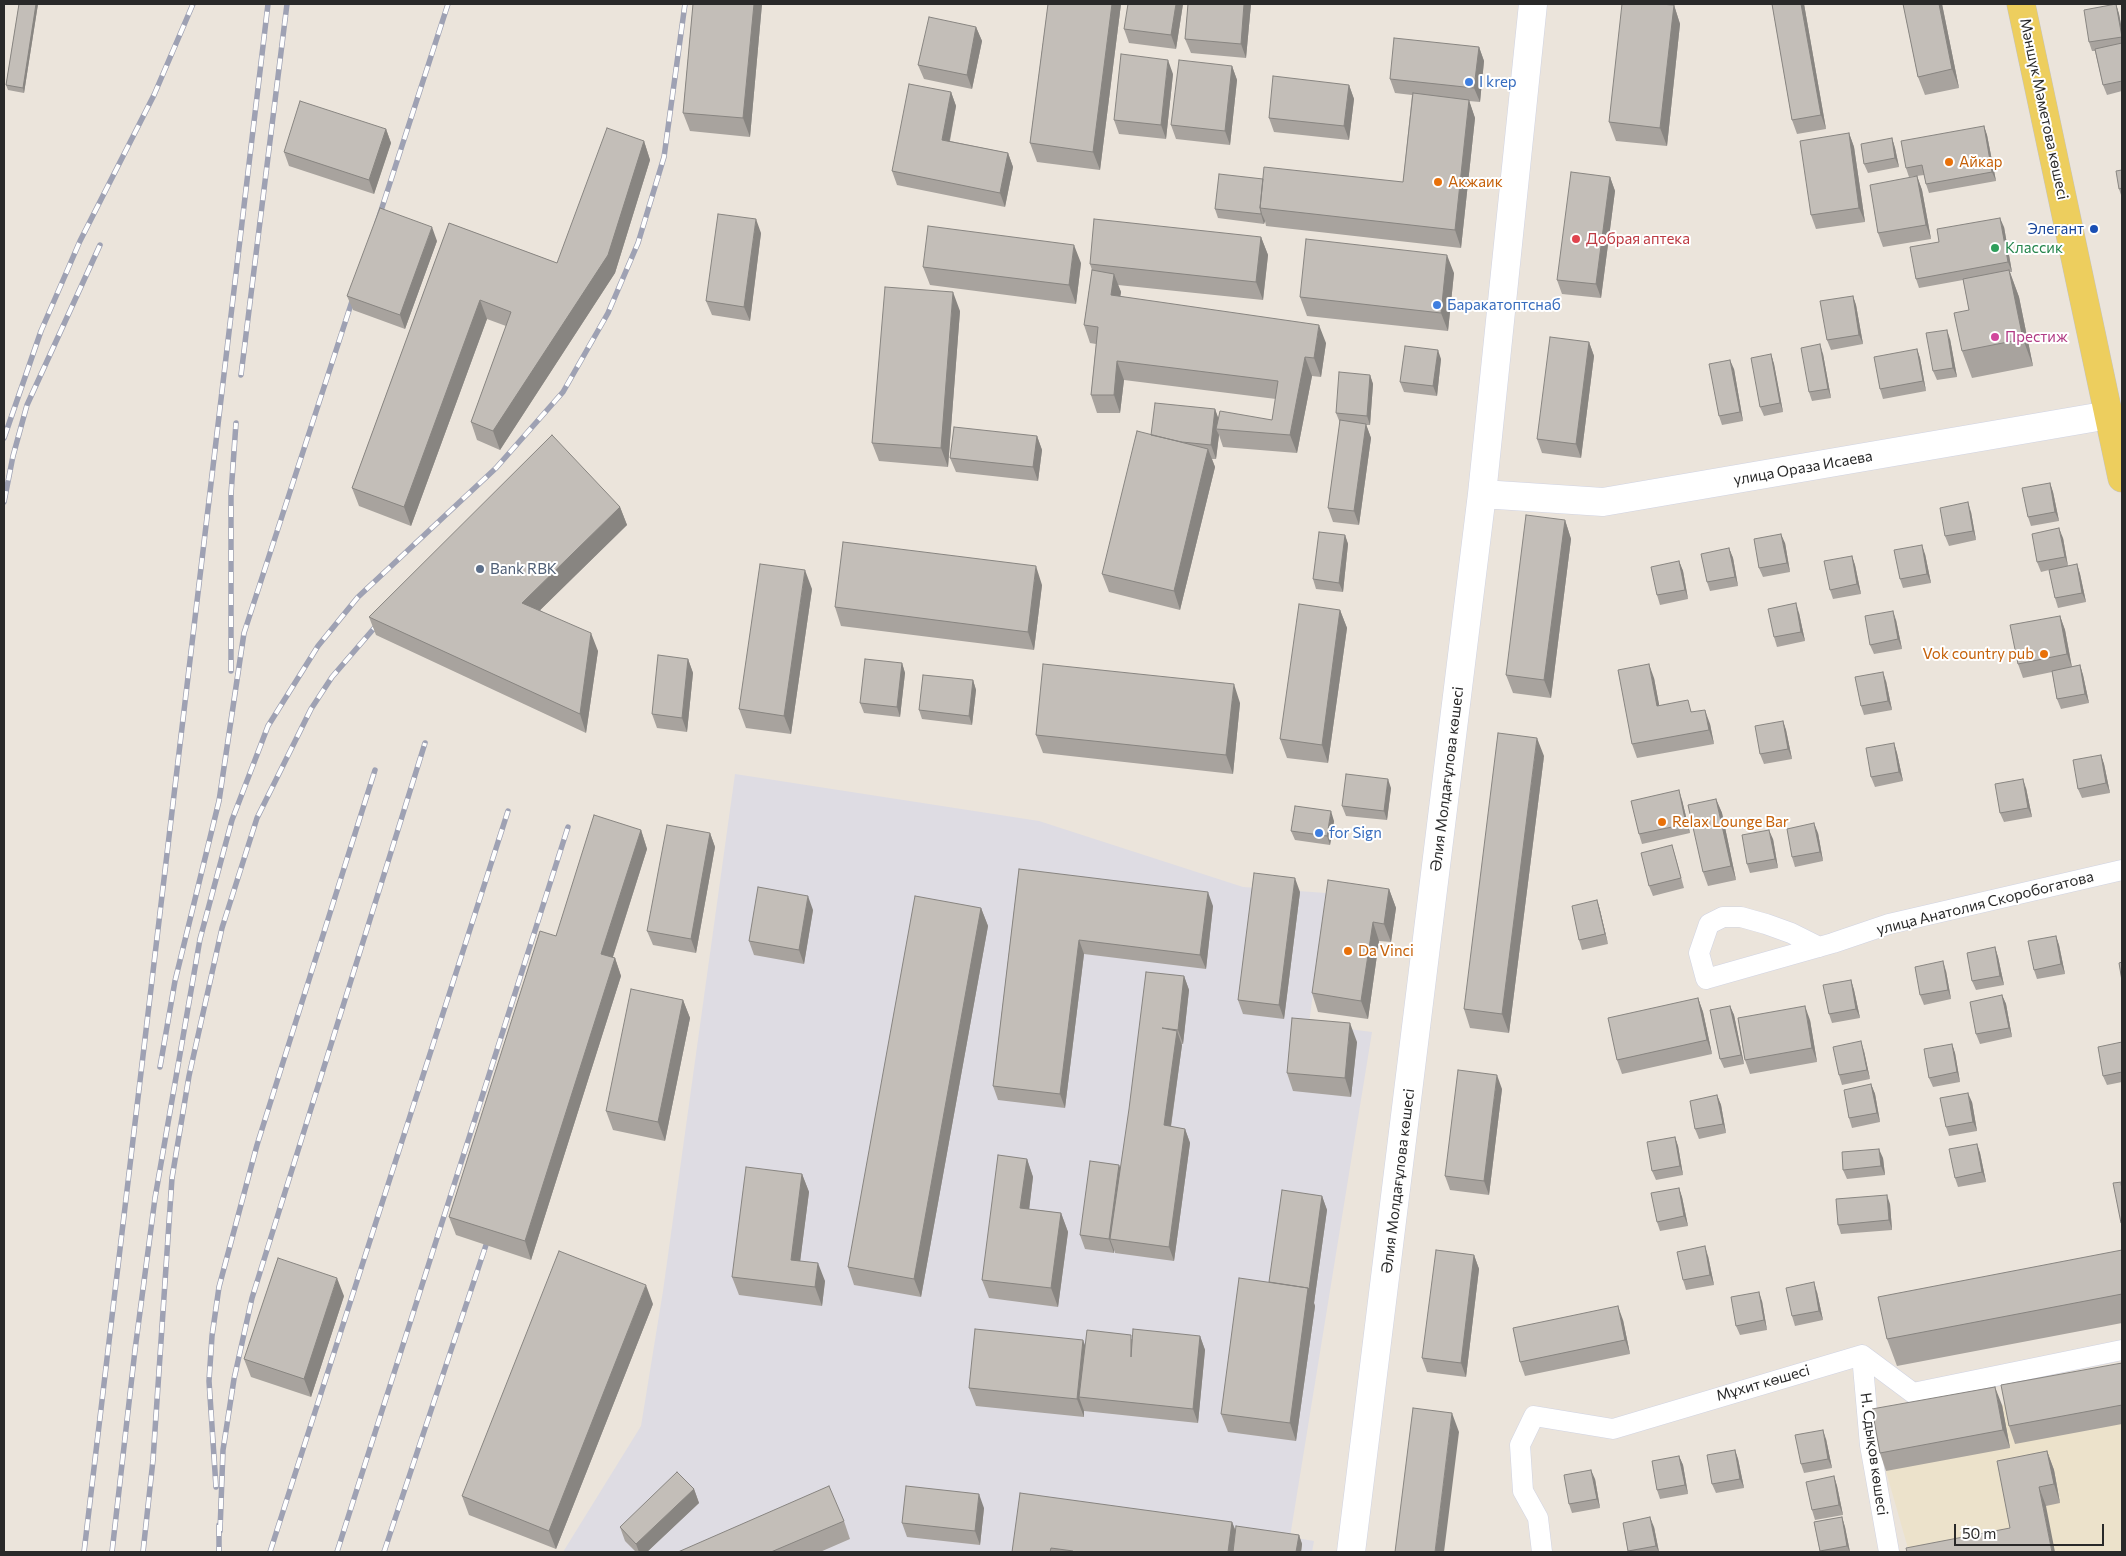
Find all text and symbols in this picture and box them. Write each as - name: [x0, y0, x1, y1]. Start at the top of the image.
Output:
- street label: Мәншүк Мәметова көшесі: [2016, 17, 2072, 201]
- place label: I krep: [1479, 73, 1517, 91]
- marker: I krep: [1463, 76, 1475, 88]
- place label: Айкар: [1959, 153, 2003, 171]
- marker: Айкар: [1943, 156, 1955, 168]
- place label: Акжаик: [1448, 173, 1503, 191]
- marker: Акжаик: [1432, 176, 1444, 188]
- place label: Элегант: [2027, 220, 2084, 238]
- marker: Элегант: [2088, 223, 2100, 235]
- place label: Добрая аптека: [1586, 230, 1690, 248]
- marker: Добрая аптека: [1570, 233, 1582, 245]
- place label: Классик: [2005, 239, 2063, 257]
- marker: Классик: [1989, 242, 2001, 254]
- place label: Баракатоптснаб: [1447, 296, 1561, 314]
- marker: Баракатоптснаб: [1431, 299, 1443, 311]
- place label: Престиж: [2005, 328, 2068, 346]
- marker: Престиж: [1989, 331, 2001, 343]
- street label: улица Ораза Исаева: [1732, 447, 1874, 489]
- place label: Bank RBK: [490, 560, 557, 578]
- marker: Bank RBK: [474, 563, 486, 575]
- place label: Vok country pub: [1923, 645, 2034, 663]
- marker: Vok country pub: [2038, 648, 2050, 660]
- street label: Әлия Молдағұлова көшесі: [1427, 685, 1467, 873]
- place label: Relax Lounge Bar: [1672, 813, 1789, 831]
- marker: Relax Lounge Bar: [1656, 816, 1668, 828]
- place label: for Sign: [1329, 824, 1382, 842]
- marker: for Sign: [1313, 827, 1325, 839]
- street label: улица Анатолия Скоробогатова: [1875, 867, 2095, 939]
- place label: Da Vinci: [1358, 942, 1414, 960]
- marker: Da Vinci: [1342, 945, 1354, 957]
- street label: Әлия Молдағұлова көшесі: [1378, 1087, 1418, 1275]
- street label: Мұхит көшесі: [1714, 1361, 1812, 1405]
- street label: Н. Сдықов көшесі: [1856, 1391, 1892, 1517]
- scale bar: [1956, 1514, 2106, 1546]
- text: 50 m: [1962, 1524, 1996, 1542]

